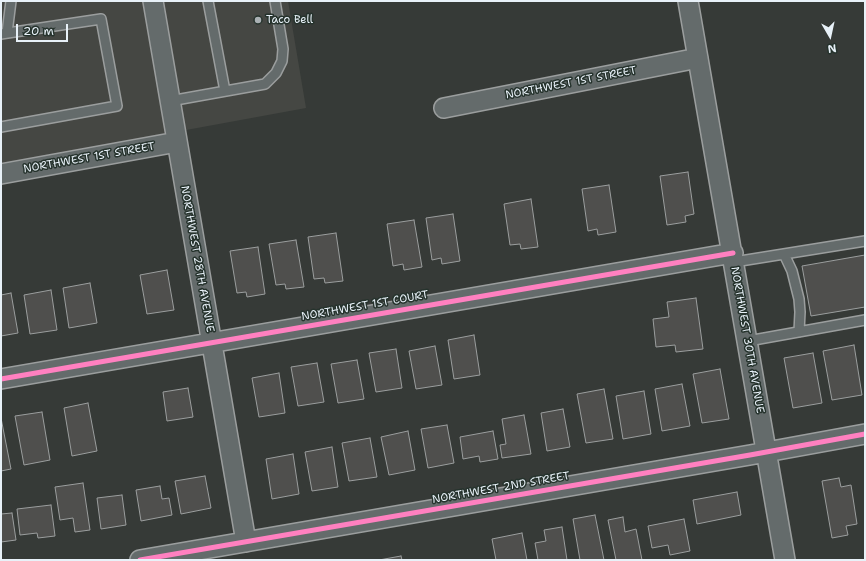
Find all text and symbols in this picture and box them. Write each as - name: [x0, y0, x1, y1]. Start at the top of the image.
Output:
- place label: Taco Bell: [266, 13, 313, 27]
- marker: Taco Bell: [253, 15, 263, 25]
- scale bar: [18, 16, 70, 42]
- north arrow: [810, 16, 850, 56]
- text: 20 m: [23, 23, 54, 39]
- text: N: [826, 40, 837, 56]
- street label: NORTHWEST 1ST STREET: [504, 64, 638, 102]
- street label: NORTHWEST 1ST STREET: [22, 140, 156, 176]
- street label: NORTHWEST 28TH AVENUE: [178, 185, 216, 333]
- street label: NORTHWEST 30TH AVENUE: [728, 265, 766, 415]
- street label: NORTHWEST 1ST COURT: [300, 288, 430, 324]
- street label: NORTHWEST 2ND STREET: [431, 469, 571, 507]

